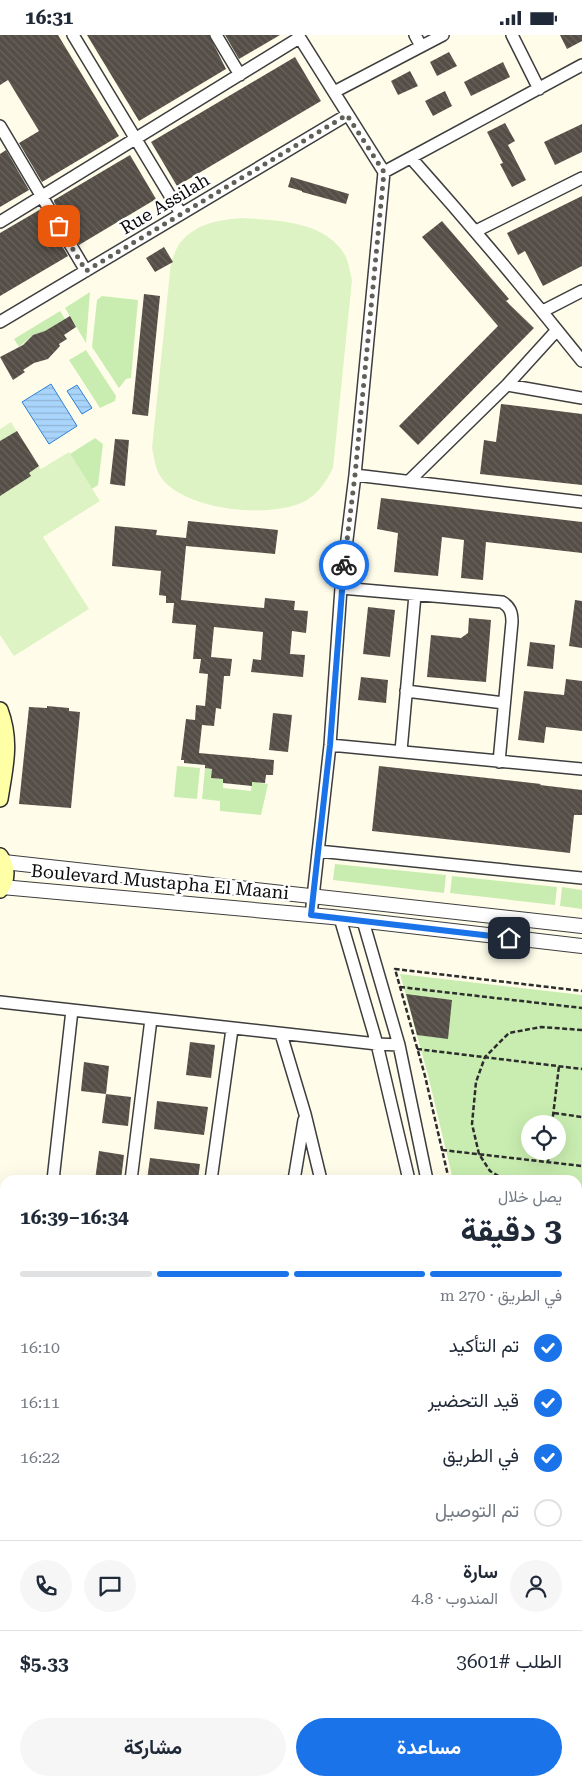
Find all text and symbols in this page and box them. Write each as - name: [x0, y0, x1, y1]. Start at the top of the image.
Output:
- text: 16:31: [25, 6, 74, 29]
- street label: Rue Assilah: [116, 169, 213, 238]
- pin: [38, 205, 80, 247]
- icon: bag: [45, 212, 73, 240]
- courier: [319, 540, 369, 590]
- icon: bike: [330, 551, 358, 579]
- street label: Boulevard Mustapha El Maani: [30, 860, 290, 903]
- pin: [488, 917, 530, 959]
- icon: home: [495, 924, 523, 952]
- map controls: [521, 1115, 566, 1160]
- button: locate: [521, 1115, 566, 1160]
- text: يصل خلال: [498, 1187, 562, 1206]
- text: 16:34–16:39: [20, 1206, 129, 1229]
- text: 3 دقيقة: [461, 1211, 562, 1249]
- text: في الطريق · 270 m: [440, 1286, 562, 1305]
- text: تم التأكيد: [449, 1334, 519, 1357]
- icon: check: [534, 1334, 562, 1362]
- text: 16:10: [20, 1338, 60, 1357]
- text: قيد التحضير: [428, 1389, 519, 1412]
- icon: check: [534, 1389, 562, 1417]
- text: 16:11: [20, 1393, 60, 1412]
- text: في الطريق: [443, 1444, 519, 1467]
- icon: check: [534, 1444, 562, 1472]
- text: 16:22: [20, 1448, 60, 1467]
- text: تم التوصيل: [435, 1499, 519, 1522]
- button: phone: [20, 1560, 72, 1612]
- button: chat: [84, 1560, 136, 1612]
- text: سارة: [463, 1560, 498, 1583]
- button: person: [510, 1560, 562, 1612]
- text: المندوب · 4.8: [411, 1589, 498, 1608]
- text: الطلب #3601: [456, 1650, 562, 1673]
- text: $5.33: [20, 1652, 69, 1675]
- button: مشاركة: [20, 1718, 286, 1776]
- button: مساعدة: [296, 1718, 562, 1776]

